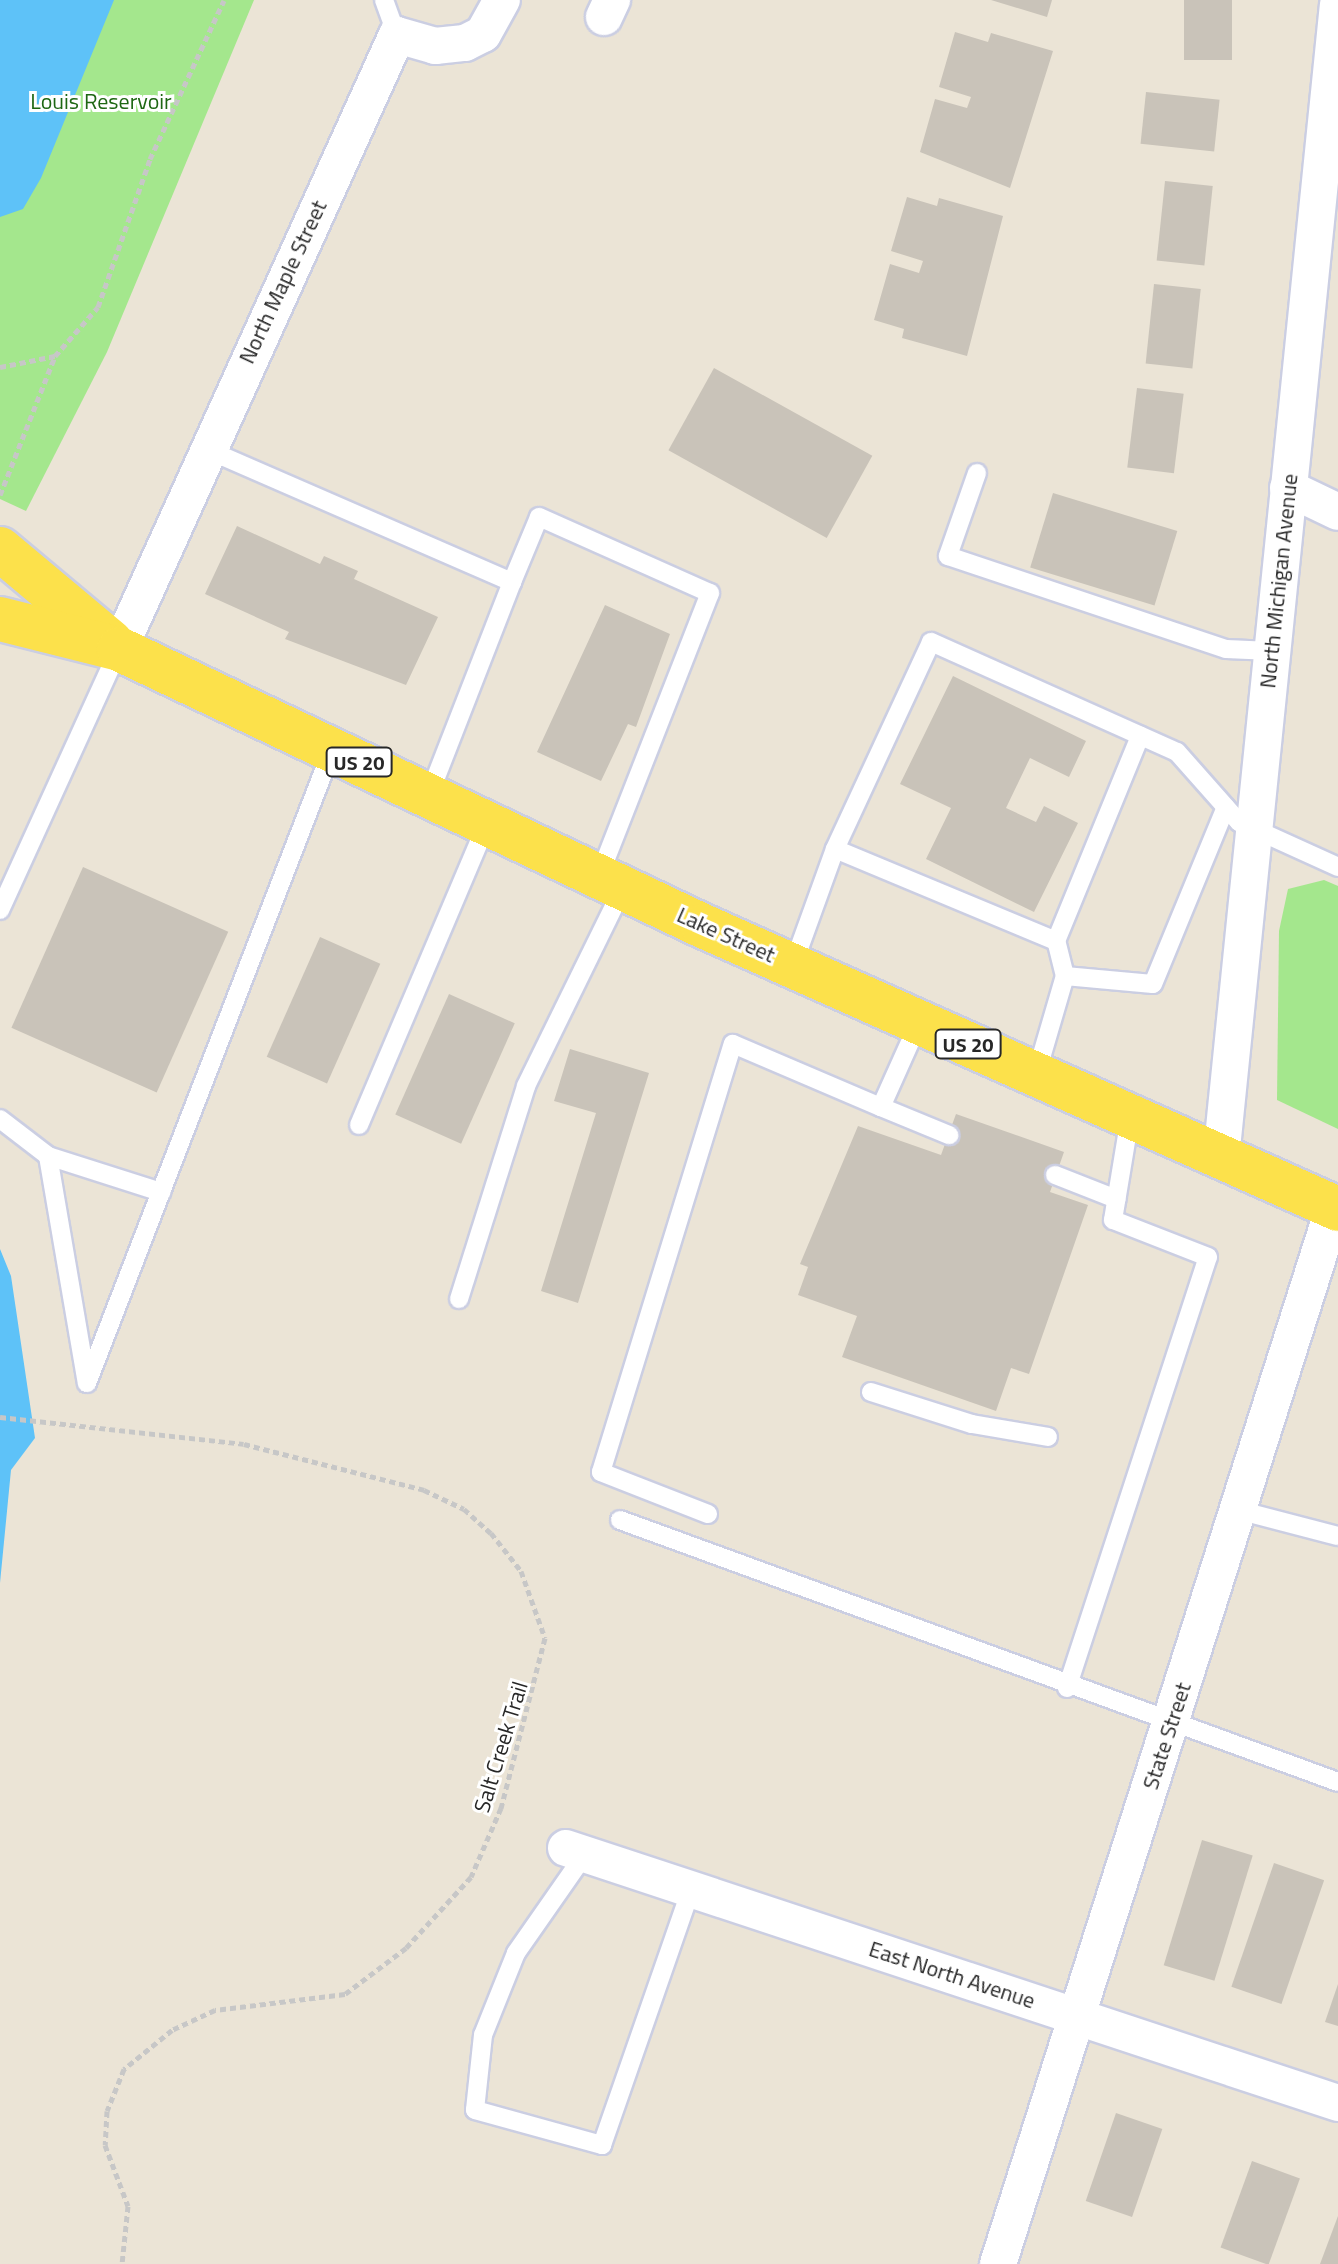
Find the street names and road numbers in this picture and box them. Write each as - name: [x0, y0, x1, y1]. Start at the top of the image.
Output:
- street label: North Maple Street: [234, 196, 332, 368]
- street label: North Michigan Avenue: [1255, 472, 1303, 690]
- road number: US 20: [325, 746, 393, 778]
- street label: Lake Street: [673, 902, 779, 968]
- road number: US 20: [934, 1028, 1002, 1060]
- street label: Salt Creek Trail: [469, 1678, 533, 1816]
- street label: State Street: [1137, 1679, 1197, 1793]
- street label: East North Avenue: [866, 1936, 1038, 2014]

